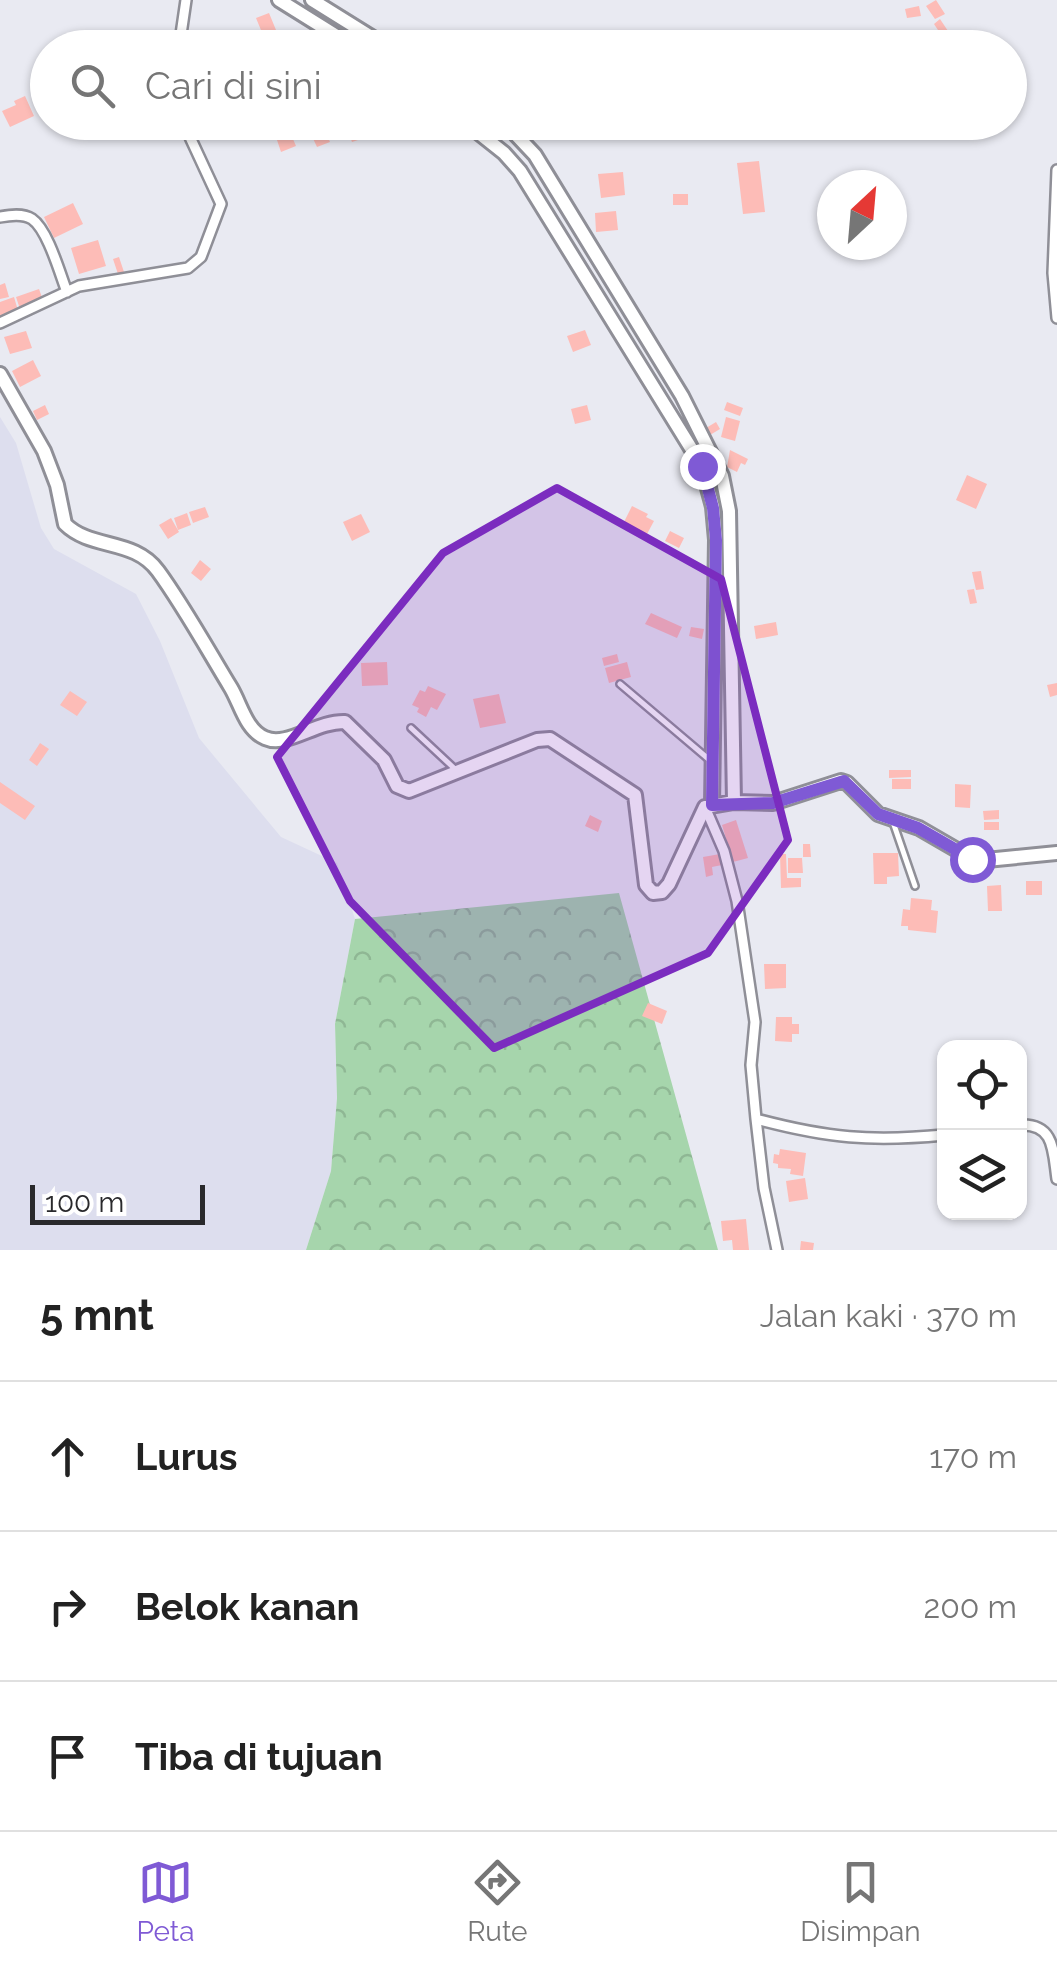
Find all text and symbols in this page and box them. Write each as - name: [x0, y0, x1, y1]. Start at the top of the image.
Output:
- search box: [30, 30, 1027, 140]
- icon: search: [65, 58, 120, 113]
- text: Cari di sini: [145, 63, 322, 108]
- north arrow: [817, 170, 907, 260]
- route end: [680, 444, 726, 490]
- route start: [950, 837, 996, 883]
- map controls: [937, 1040, 1027, 1220]
- button: locate: [937, 1040, 1027, 1130]
- button: layers: [937, 1130, 1027, 1220]
- scale bar: [30, 1180, 205, 1224]
- text: 100 m: [45, 1186, 124, 1219]
- text: 5 mnt: [40, 1291, 154, 1340]
- text: Jalan kaki · 370 m: [760, 1297, 1017, 1334]
- icon: ahead: [40, 1429, 95, 1484]
- text: Lurus: [135, 1434, 238, 1479]
- text: 170 m: [929, 1438, 1017, 1475]
- icon: right: [40, 1579, 95, 1634]
- text: Belok kanan: [135, 1584, 360, 1629]
- text: 200 m: [924, 1588, 1017, 1625]
- icon: arrive: [40, 1729, 95, 1784]
- text: Tiba di tujuan: [135, 1734, 383, 1779]
- tab: Peta: [136, 1855, 194, 1948]
- tab: Rute: [467, 1855, 528, 1948]
- tab: Disimpan: [800, 1855, 921, 1948]

